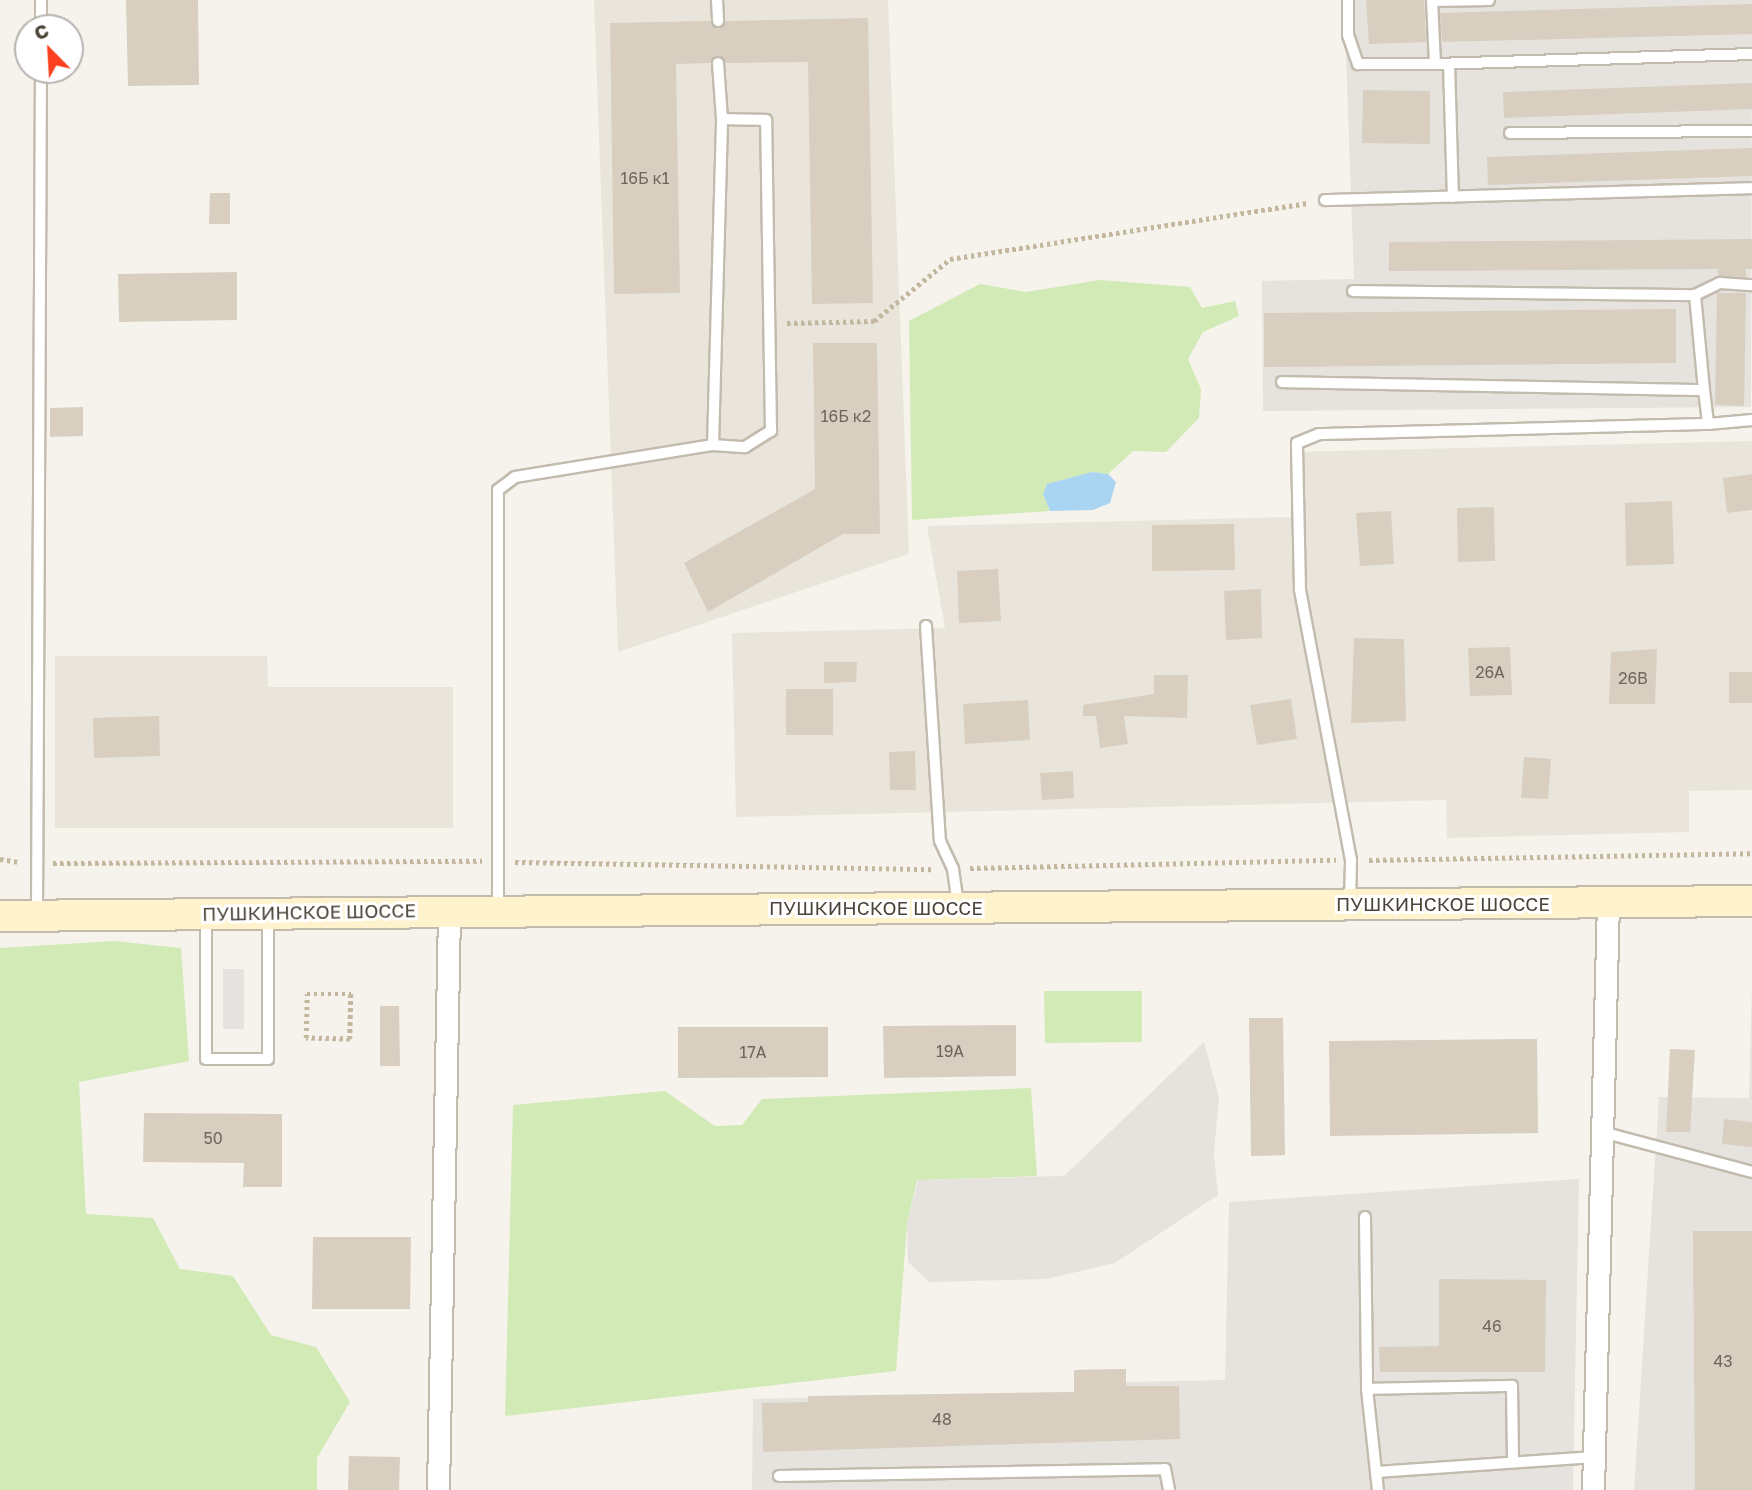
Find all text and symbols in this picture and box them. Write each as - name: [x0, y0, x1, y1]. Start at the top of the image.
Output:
- north arrow: [14, 14, 84, 84]
- text: С: [30, 18, 52, 44]
- house number: 16Б к1: [620, 168, 670, 188]
- house number: 16Б к2: [821, 406, 871, 426]
- house number: 26А: [1475, 662, 1505, 682]
- house number: 26В: [1618, 668, 1648, 688]
- street label: ПУШКИНСКОЕ ШОССЕ: [1336, 893, 1550, 915]
- street label: ПУШКИНСКОЕ ШОССЕ: [769, 897, 983, 919]
- street label: ПУШКИНСКОЕ ШОССЕ: [202, 899, 416, 925]
- house number: 19А: [936, 1041, 964, 1061]
- house number: 17А: [740, 1042, 766, 1062]
- house number: 50: [203, 1128, 223, 1148]
- house number: 46: [1482, 1316, 1502, 1336]
- house number: 43: [1713, 1351, 1733, 1371]
- house number: 48: [932, 1409, 952, 1429]

